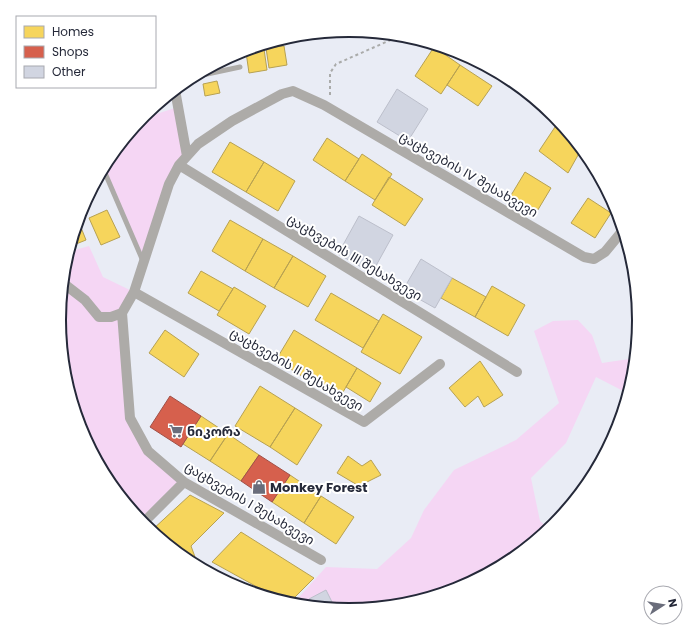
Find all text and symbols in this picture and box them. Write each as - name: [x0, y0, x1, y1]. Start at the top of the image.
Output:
- legend: [16, 16, 156, 88]
- text: Homes: [52, 23, 94, 40]
- text: Shops: [52, 43, 89, 60]
- text: Other: [52, 63, 86, 80]
- street label: ცაცხვების IV შესახვევი: [396, 127, 541, 222]
- street label: ცაცხვების III შესახვევი: [284, 209, 426, 305]
- street label: ცაცხვების II შესახვევი: [226, 323, 367, 416]
- place label: ნიკორა: [187, 422, 241, 441]
- supermarket icon: ნიკორა: [168, 423, 184, 439]
- street label: ცაცხვების I შესახვევი: [181, 457, 318, 550]
- place label: Monkey Forest: [270, 478, 368, 497]
- shop icon: Monkey Forest: [251, 479, 267, 495]
- north arrow: [643, 585, 683, 625]
- text: N: [664, 597, 681, 609]

